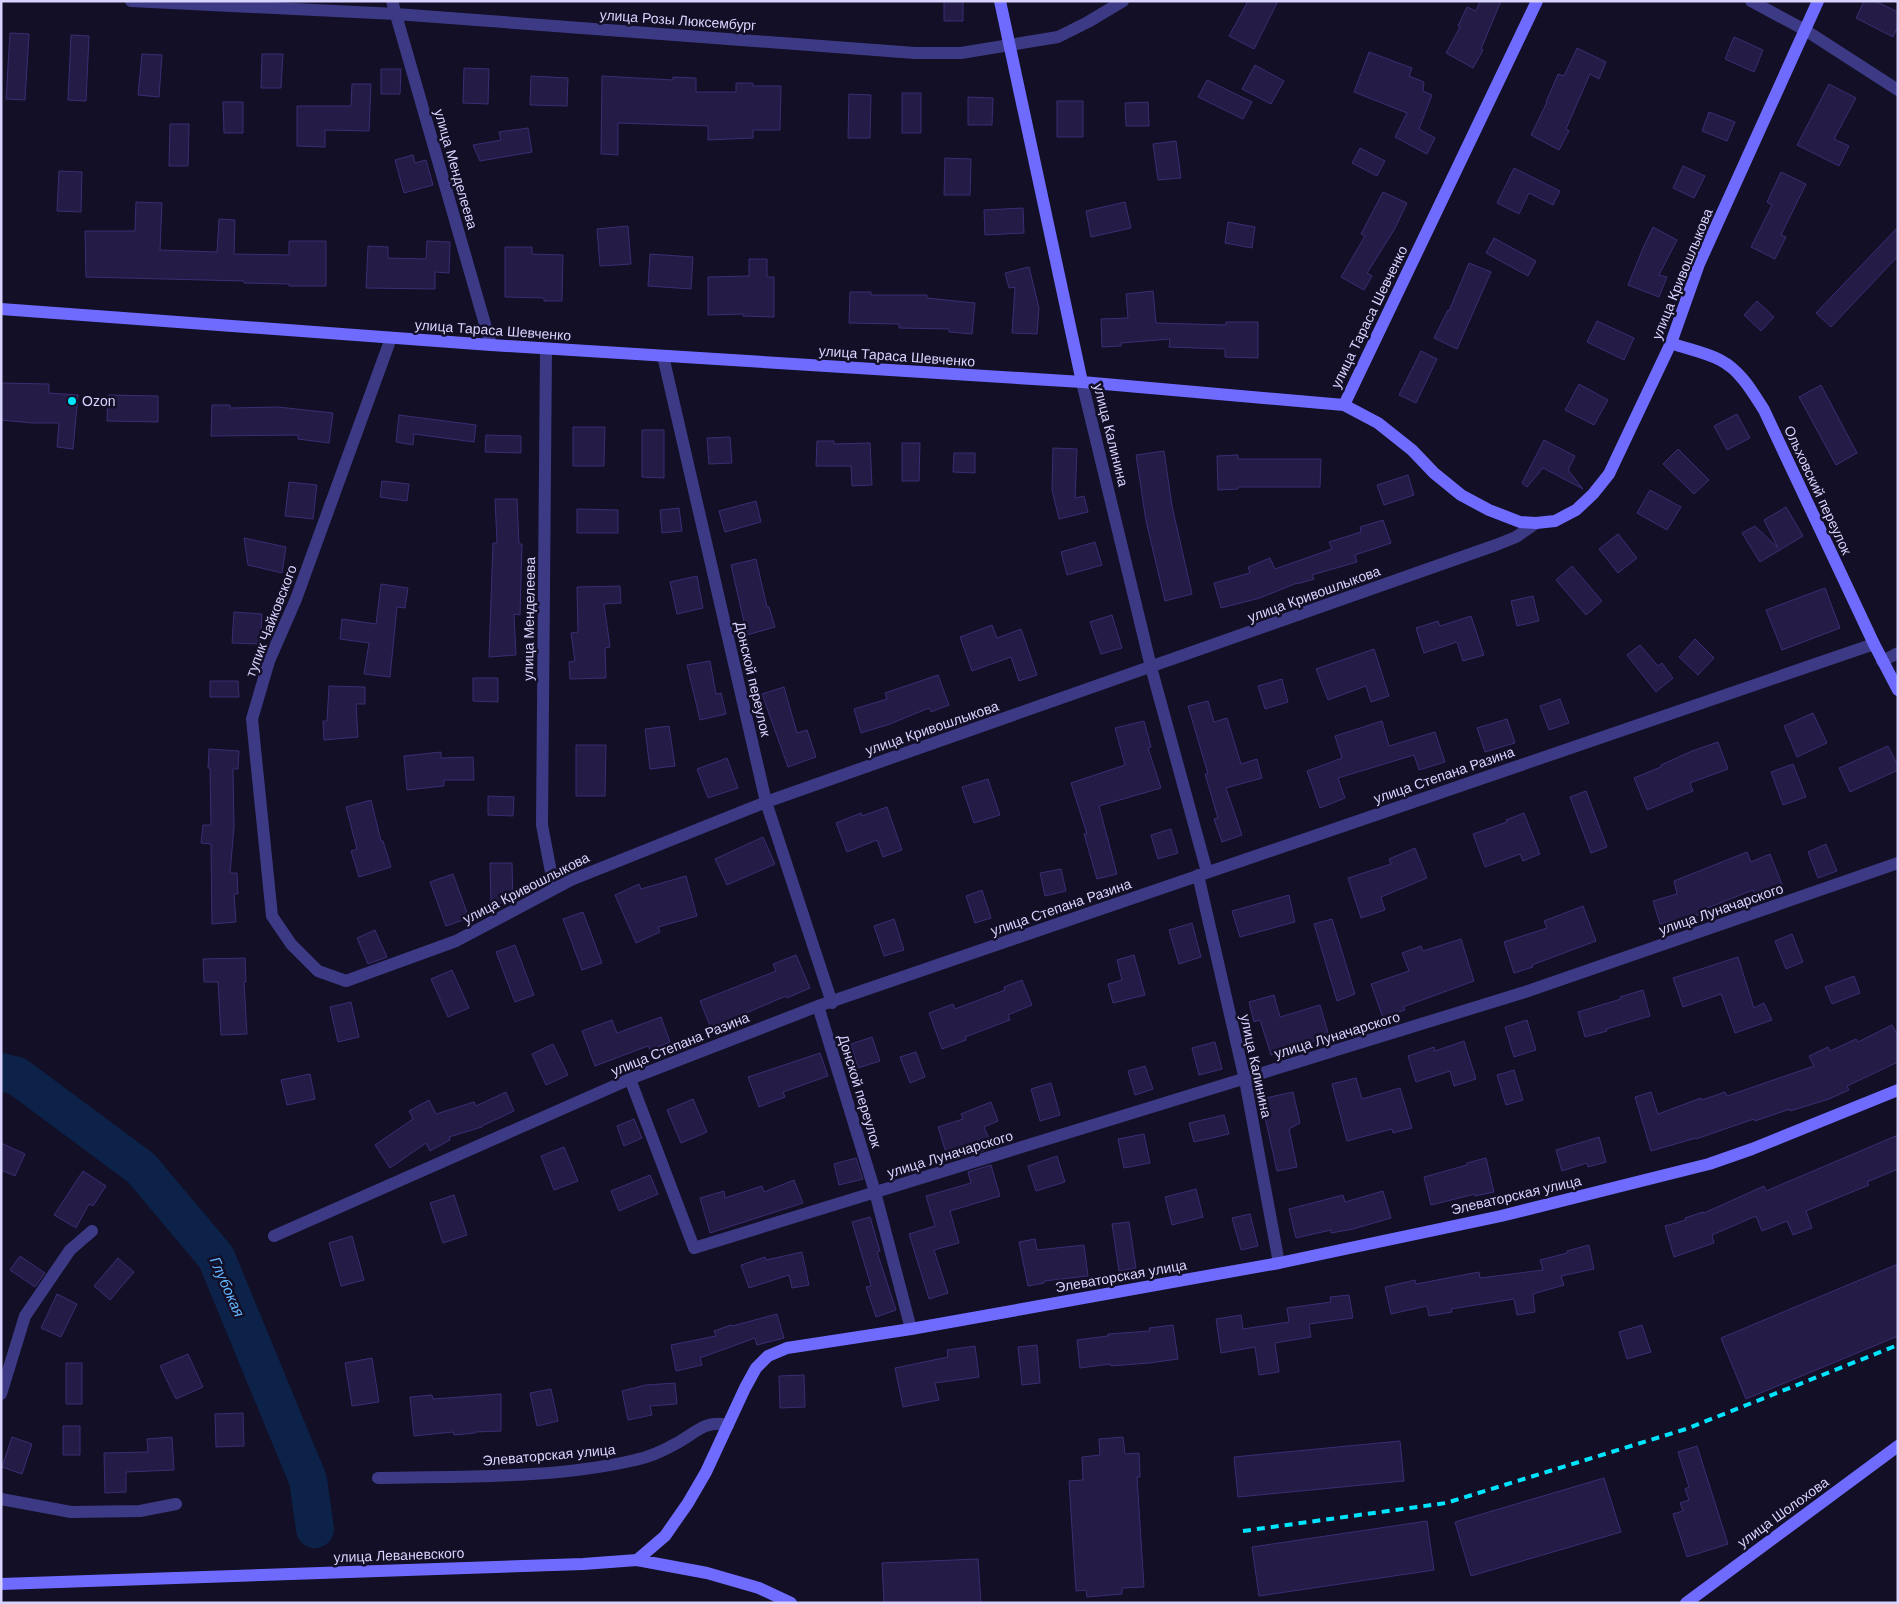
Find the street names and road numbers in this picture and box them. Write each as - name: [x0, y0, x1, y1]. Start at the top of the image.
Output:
- street label: улица Розы Люксембург: [599, 7, 757, 33]
- street label: улица Менделеева: [431, 107, 481, 231]
- street label: улица Кривошлыкова: [1648, 206, 1716, 342]
- street label: улица Тараса Шевченко: [1327, 243, 1411, 391]
- street label: улица Тараса Шевченко: [414, 317, 572, 343]
- street label: улица Тараса Шевченко: [818, 343, 976, 369]
- street label: улица Калинина: [1090, 382, 1132, 488]
- street label: Ольховский переулок: [1781, 423, 1855, 558]
- street label: улица Менделеева: [520, 557, 538, 681]
- street label: тупик Чайковского: [242, 562, 300, 679]
- street label: улица Кривошлыкова: [1246, 563, 1383, 625]
- street label: Донской переулок: [732, 620, 774, 739]
- street label: улица Кривошлыкова: [863, 698, 1001, 758]
- street label: улица Степана Разина: [1372, 743, 1517, 807]
- street label: улица Кривошлыкова: [460, 849, 592, 927]
- street label: улица Степана Разина: [989, 875, 1134, 939]
- street label: улица Луначарского: [1657, 880, 1785, 938]
- street label: улица Луначарского: [1272, 1008, 1402, 1062]
- street label: улица Степана Разина: [609, 1009, 752, 1079]
- street label: улица Калинина: [1237, 1013, 1275, 1119]
- street label: Донской переулок: [835, 1032, 885, 1150]
- street label: улица Луначарского: [885, 1127, 1015, 1181]
- street label: Элеваторская улица: [1449, 1172, 1583, 1218]
- street label: Элеваторская улица: [1054, 1257, 1188, 1295]
- street label: Элеваторская улица: [482, 1441, 616, 1469]
- street label: улица Шолохова: [1734, 1474, 1832, 1550]
- street label: улица Леваневского: [333, 1545, 465, 1565]

